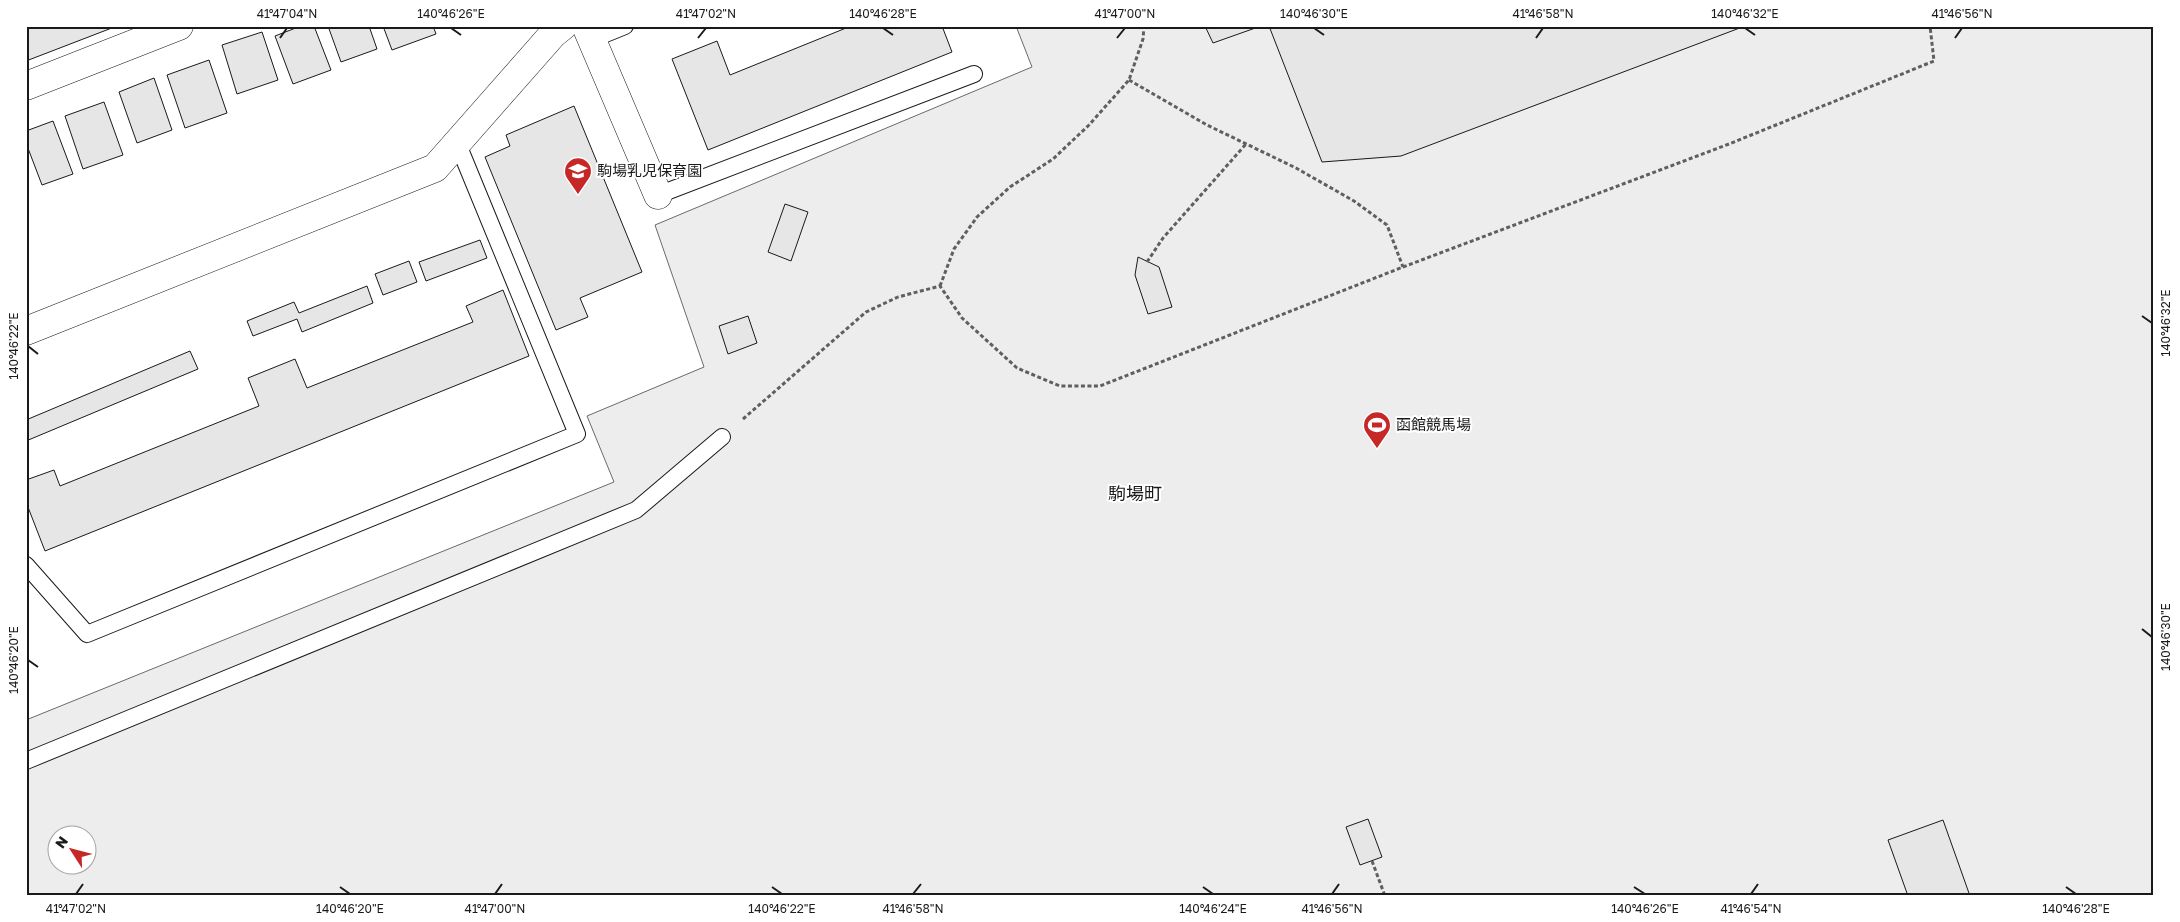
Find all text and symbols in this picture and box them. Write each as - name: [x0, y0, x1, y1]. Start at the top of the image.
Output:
- text: 41°47'04"N: [257, 6, 317, 21]
- text: 140°46'26"E: [417, 6, 485, 21]
- text: 41°47'02"N: [676, 6, 736, 21]
- text: 140°46'28"E: [849, 6, 917, 21]
- text: 41°47'00"N: [1095, 6, 1155, 21]
- text: 140°46'30"E: [1280, 6, 1348, 21]
- text: 41°46'58"N: [1512, 6, 1574, 21]
- text: 140°46'32"E: [1711, 6, 1779, 21]
- text: 41°46'56"N: [1931, 6, 1993, 21]
- school or university icon: 駒場乳児保育園: [563, 156, 593, 195]
- place label: 駒場乳児保育園: [597, 161, 702, 179]
- text: 140°46'32"E: [2158, 289, 2173, 357]
- text: 140°46'22"E: [6, 312, 21, 380]
- sports icon: 函館競馬場: [1362, 410, 1392, 449]
- place label: 函館競馬場: [1396, 415, 1471, 433]
- district label: 駒場町: [1108, 482, 1162, 504]
- text: 140°46'30"E: [2158, 603, 2173, 671]
- text: 140°46'20"E: [6, 626, 21, 694]
- north arrow: [48, 824, 98, 874]
- text: N: [51, 833, 71, 851]
- text: 41°47'02"N: [46, 901, 106, 916]
- text: 140°46'20"E: [316, 901, 384, 916]
- text: 41°47'00"N: [465, 901, 525, 916]
- text: 140°46'22"E: [748, 901, 816, 916]
- text: 41°46'58"N: [882, 901, 944, 916]
- text: 140°46'24"E: [1179, 901, 1247, 916]
- text: 41°46'56"N: [1301, 901, 1363, 916]
- text: 140°46'26"E: [1611, 901, 1679, 916]
- text: 41°46'54"N: [1720, 901, 1782, 916]
- text: 140°46'28"E: [2042, 901, 2110, 916]

